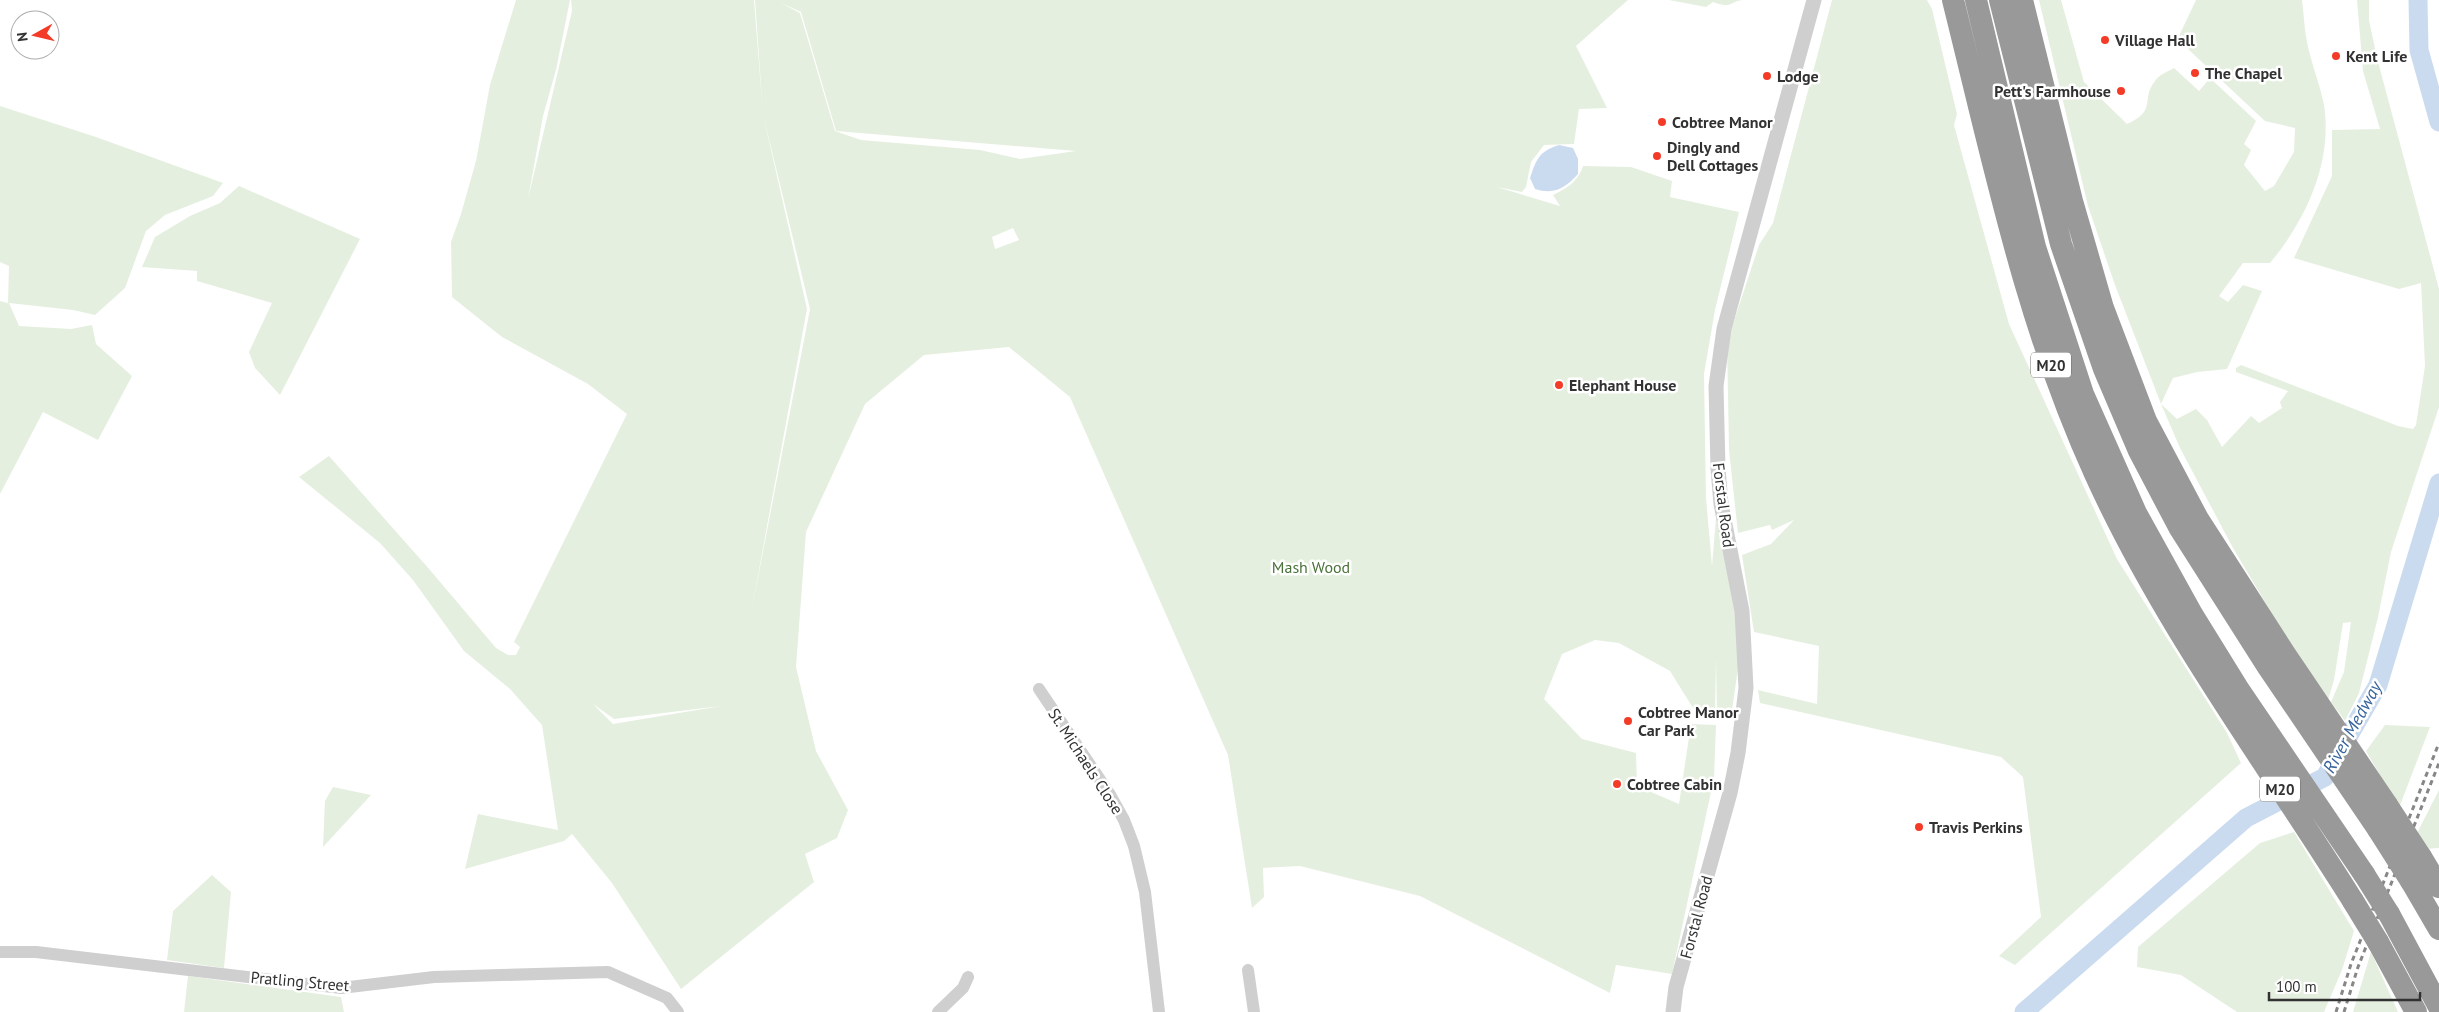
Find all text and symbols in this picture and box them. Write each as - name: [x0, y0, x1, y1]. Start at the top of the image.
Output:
- north arrow: [10, 10, 60, 60]
- place label: Village Hall: [2114, 30, 2195, 50]
- text: N: [13, 31, 32, 43]
- marker: Village Hall: [2099, 34, 2111, 46]
- place label: Kent Life: [2346, 46, 2407, 66]
- marker: Kent Life: [2330, 50, 2342, 62]
- place label: The Chapel: [2205, 63, 2282, 83]
- place label: Lodge: [1777, 66, 1819, 86]
- marker: The Chapel: [2189, 67, 2201, 79]
- marker: Lodge: [1761, 70, 1773, 82]
- place label: Pett's Farmhouse: [1994, 81, 2111, 101]
- marker: Pett's Farmhouse: [2115, 85, 2127, 97]
- place label: Cobtree Manor: [1672, 112, 1773, 132]
- marker: Cobtree Manor: [1656, 116, 1668, 128]
- place label: Dingly and Dell Cottages: [1667, 137, 1758, 175]
- marker: Dingly and Dell Cottages: [1651, 150, 1663, 162]
- road number: M20: [2031, 352, 2071, 378]
- place label: Elephant House: [1569, 375, 1676, 395]
- marker: Elephant House: [1553, 379, 1565, 391]
- street label: Forstal Road: [1709, 461, 1739, 549]
- park label: Mash Wood: [1272, 557, 1350, 577]
- water label: River Medway: [2317, 676, 2387, 777]
- place label: Cobtree Manor Car Park: [1638, 702, 1739, 740]
- street label: St. Michaels Close: [1044, 704, 1128, 818]
- marker: Cobtree Manor Car Park: [1622, 715, 1634, 727]
- place label: Cobtree Cabin: [1627, 774, 1722, 794]
- road number: M20: [2260, 776, 2300, 802]
- marker: Cobtree Cabin: [1611, 778, 1623, 790]
- place label: Travis Perkins: [1929, 817, 2023, 837]
- marker: Travis Perkins: [1913, 821, 1925, 833]
- street label: Forstal Road: [1675, 873, 1717, 961]
- street label: Pratling Street: [250, 967, 351, 995]
- scale bar: [2269, 970, 2420, 1002]
- text: 100 m: [2276, 977, 2317, 996]

